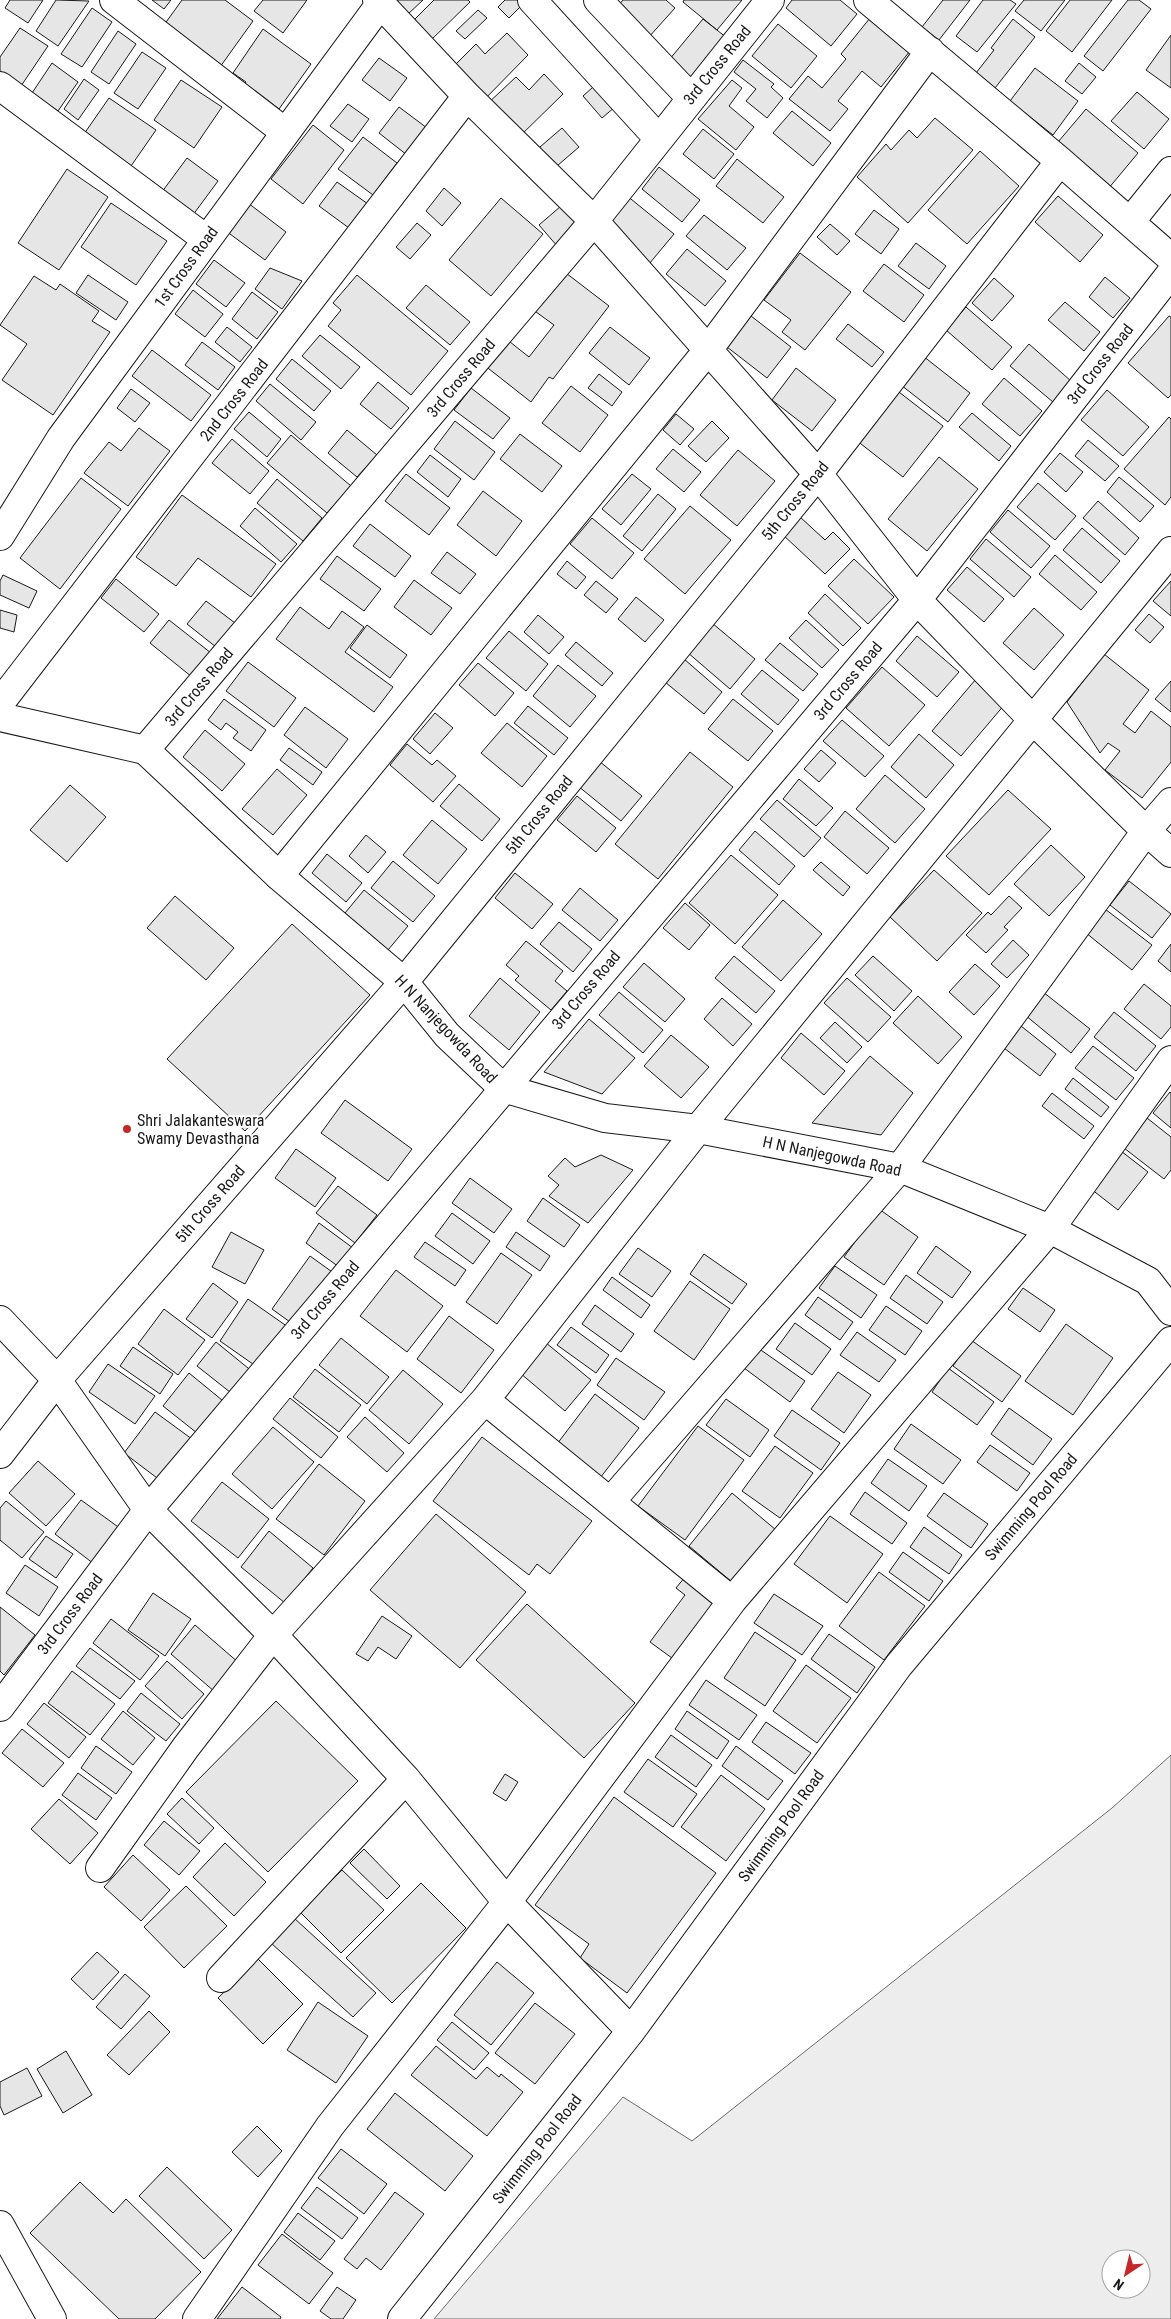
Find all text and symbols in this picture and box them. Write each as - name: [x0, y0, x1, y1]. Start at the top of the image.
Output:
- street label: 3rd Cross Road: [679, 22, 755, 108]
- street label: 1st Cross Road: [150, 223, 222, 311]
- street label: 3rd Cross Road: [1063, 320, 1137, 408]
- street label: 3rd Cross Road: [423, 335, 499, 421]
- street label: 2nd Cross Road: [196, 355, 272, 445]
- street label: 5th Cross Road: [757, 458, 833, 544]
- street label: 3rd Cross Road: [810, 638, 886, 724]
- street label: 3rd Cross Road: [161, 644, 237, 730]
- street label: 5th Cross Road: [501, 772, 577, 858]
- street label: 3rd Cross Road: [548, 947, 624, 1033]
- street label: H N Nanjegowda Road: [391, 971, 501, 1087]
- place label: Shri Jalakanteswara Swamy Devasthana: [137, 1111, 264, 1148]
- marker: Shri Jalakanteswara Swamy Devasthana: [121, 1123, 133, 1135]
- street label: H N Nanjegowda Road: [761, 1132, 903, 1180]
- street label: 5th Cross Road: [171, 1161, 249, 1247]
- street label: 3rd Cross Road: [287, 1257, 363, 1343]
- street label: Swimming Pool Road: [981, 1450, 1081, 1564]
- street label: 3rd Cross Road: [33, 1570, 107, 1658]
- street label: Swimming Pool Road: [734, 1766, 828, 1886]
- street label: Swimming Pool Road: [488, 2090, 586, 2208]
- north arrow: [1101, 2249, 1151, 2299]
- text: N: [1110, 2276, 1127, 2294]

